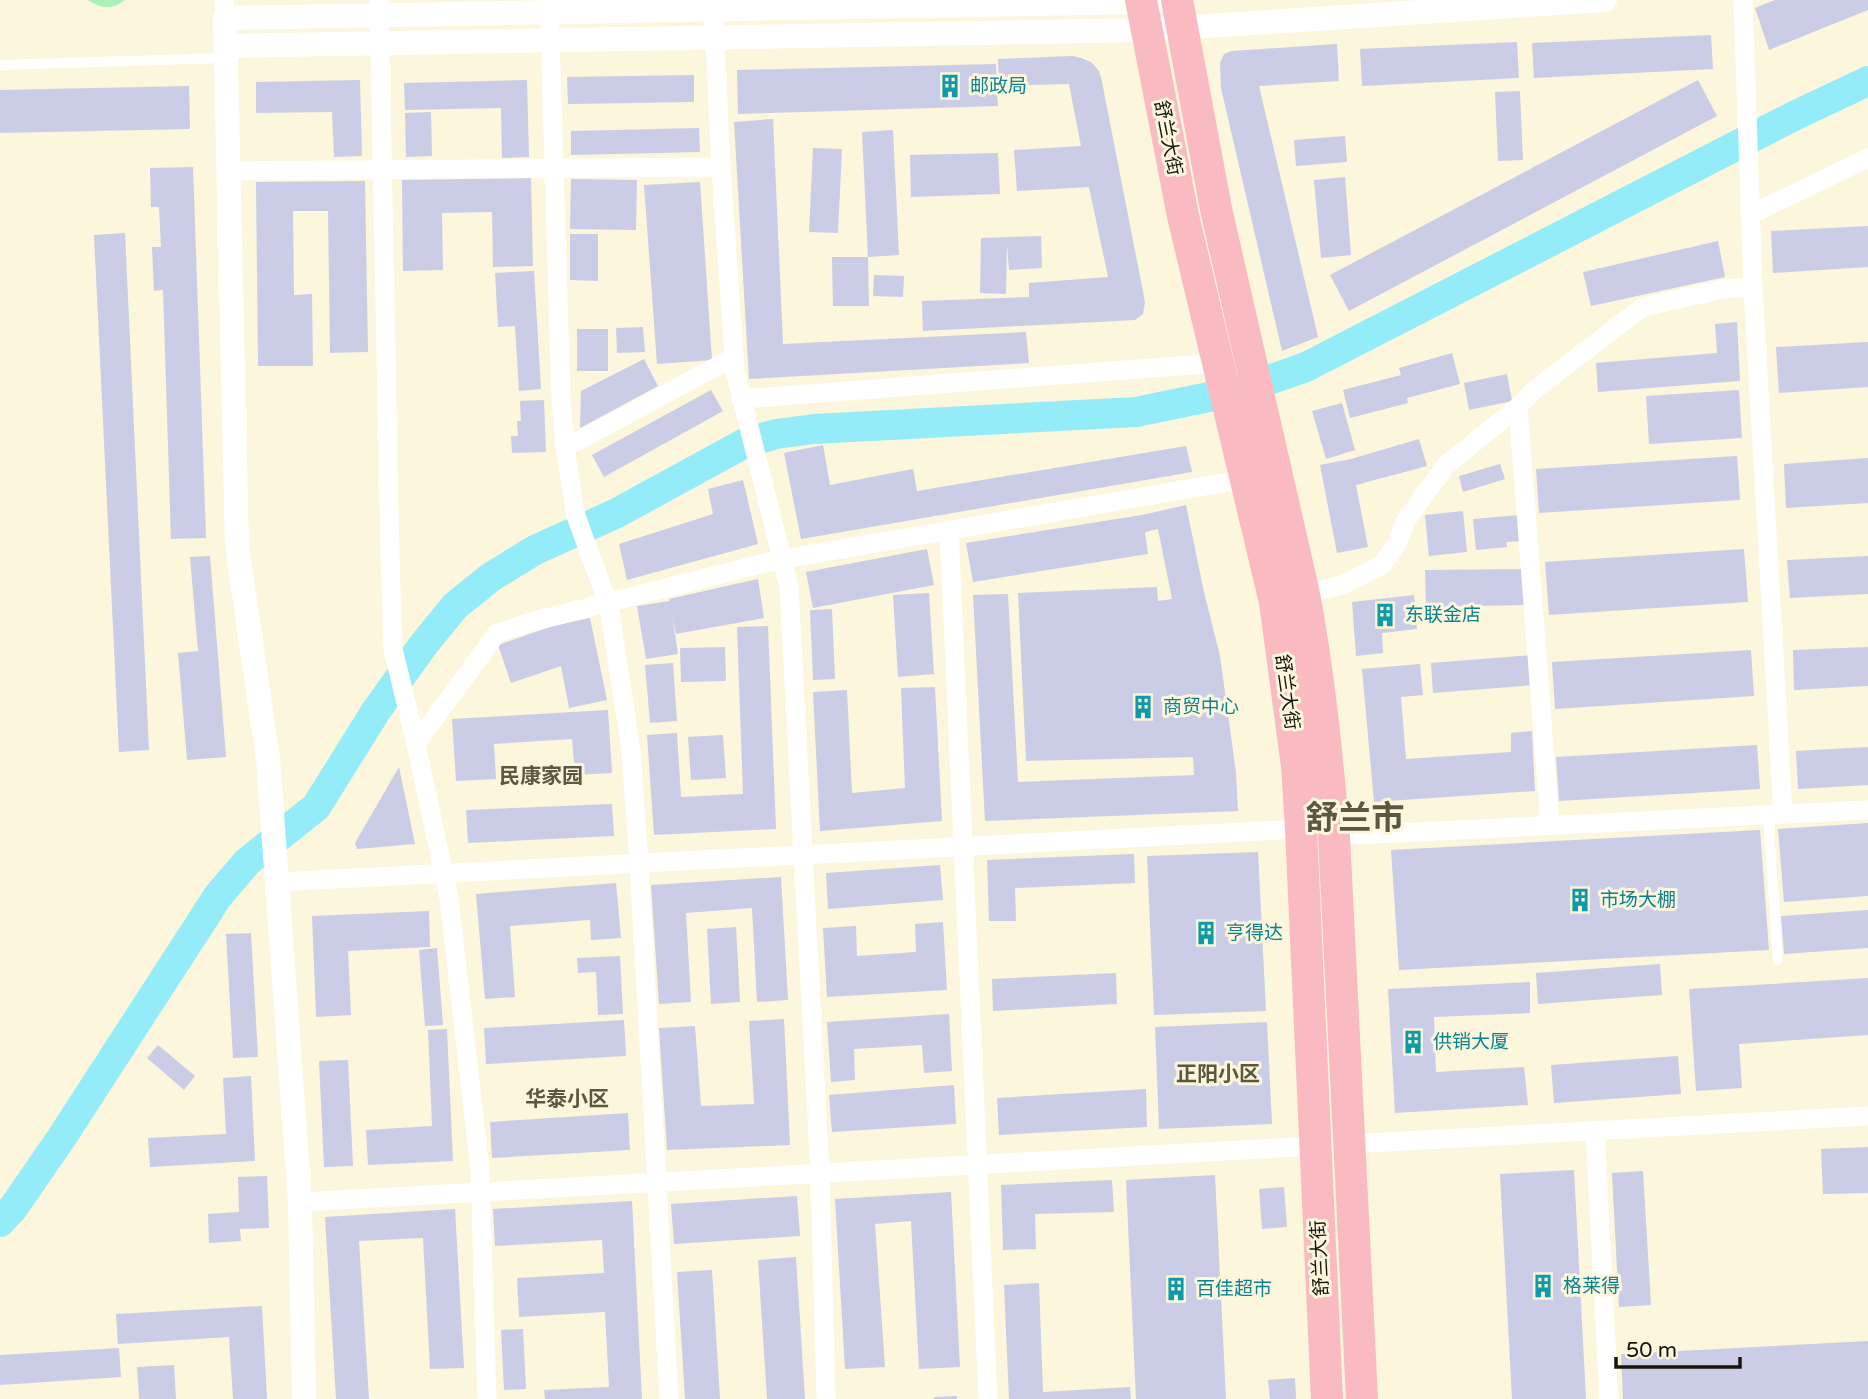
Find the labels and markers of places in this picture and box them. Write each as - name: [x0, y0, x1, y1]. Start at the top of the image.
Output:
- building icon: 邮政局: [936, 72, 964, 100]
- place label: 邮政局: [970, 75, 1027, 97]
- building icon: 东联金店: [1371, 601, 1399, 629]
- place label: 东联金店: [1405, 604, 1481, 626]
- building icon: 商贸中心: [1129, 693, 1157, 721]
- place label: 商贸中心: [1163, 696, 1239, 718]
- building icon: 市场大棚: [1566, 886, 1594, 914]
- place label: 市场大棚: [1600, 889, 1676, 911]
- building icon: 亨得达: [1192, 919, 1220, 947]
- place label: 亨得达: [1226, 922, 1283, 944]
- building icon: 供销大厦: [1399, 1028, 1427, 1056]
- place label: 供销大厦: [1433, 1031, 1509, 1053]
- building icon: 格莱得: [1529, 1272, 1557, 1300]
- building icon: 百佳超市: [1162, 1275, 1190, 1303]
- place label: 格莱得: [1563, 1275, 1620, 1297]
- place label: 百佳超市: [1196, 1278, 1272, 1300]

